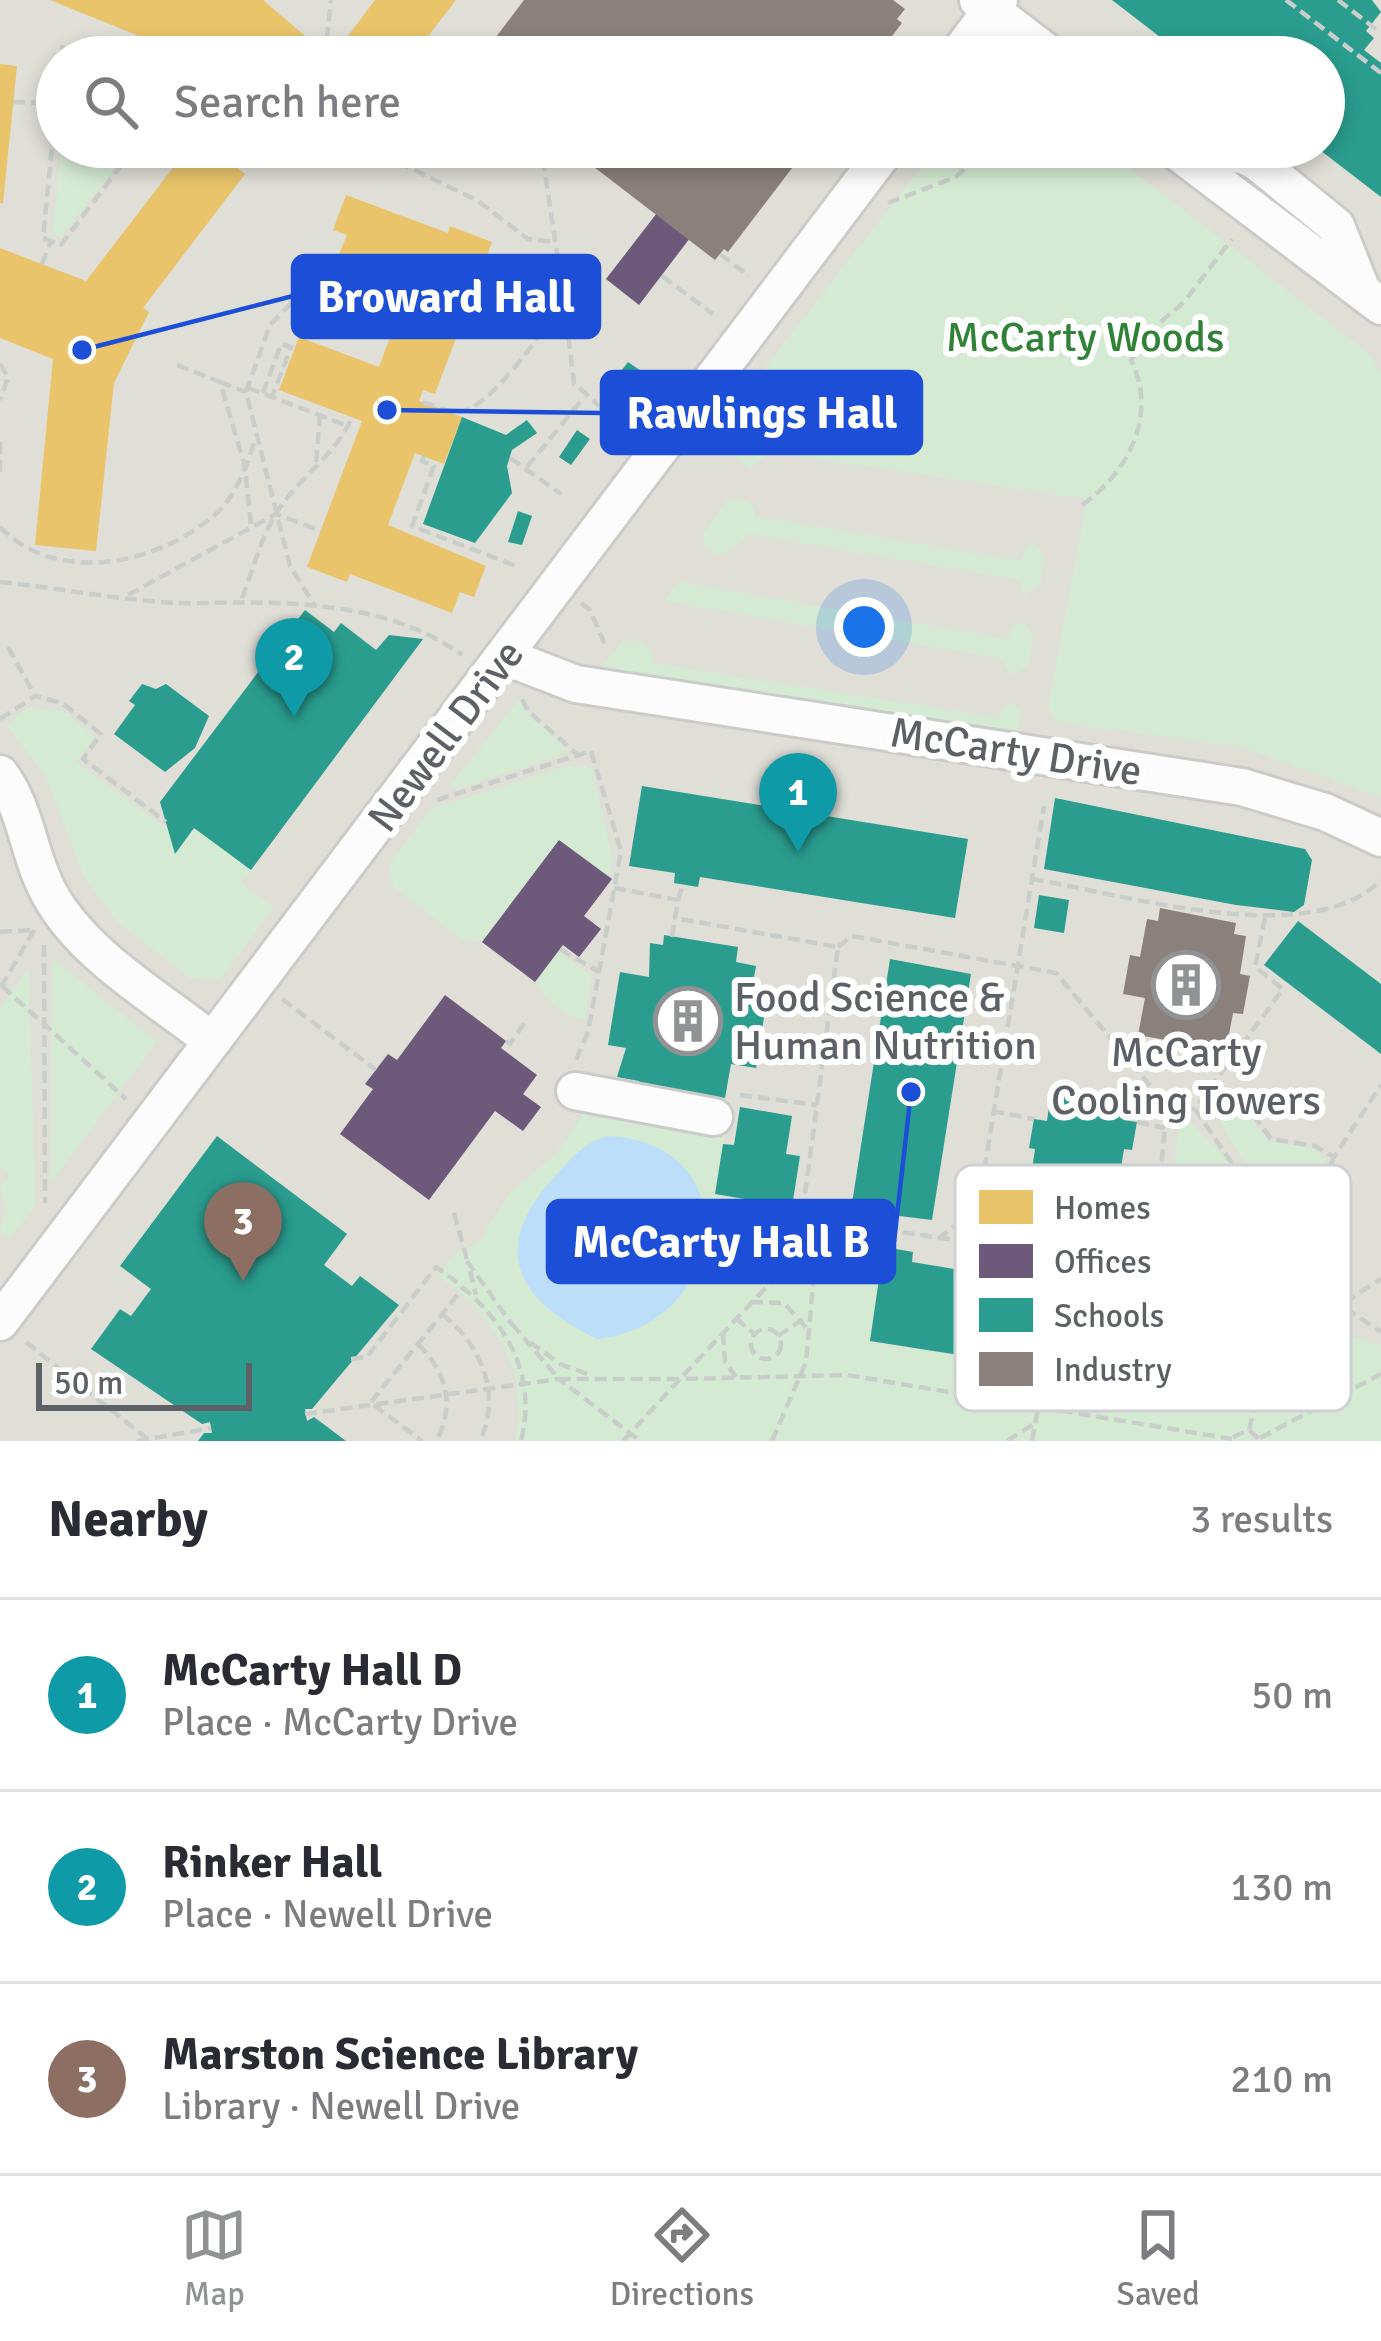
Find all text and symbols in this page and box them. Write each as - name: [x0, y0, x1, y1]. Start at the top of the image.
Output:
- search box: [36, 36, 1345, 168]
- icon: search: [78, 69, 144, 135]
- text: Search here: [174, 75, 401, 130]
- callout: Broward Hall: [293, 256, 599, 337]
- text: Broward Hall: [317, 270, 575, 325]
- park label: McCarty Woods: [946, 312, 1224, 363]
- callout: Rawlings Hall: [602, 372, 921, 453]
- text: Rawlings Hall: [626, 386, 898, 441]
- your location: [834, 597, 894, 657]
- pin: 2: [255, 618, 333, 717]
- street label: Newell Drive: [357, 630, 535, 842]
- street label: McCarty Drive: [887, 707, 1145, 797]
- pin: 1: [759, 753, 837, 852]
- building icon: McCarty Cooling Towers: [1151, 950, 1221, 1020]
- place label: Food Science & Human Nutrition: [734, 972, 1037, 1071]
- building icon: Food Science & Human Nutrition: [653, 986, 723, 1056]
- place label: McCarty Cooling Towers: [1051, 1027, 1321, 1126]
- legend: [955, 1165, 1351, 1411]
- pin: 3: [204, 1182, 282, 1281]
- text: Homes: [1054, 1188, 1151, 1229]
- callout: McCarty Hall B: [548, 1201, 894, 1282]
- text: McCarty Hall B: [572, 1215, 870, 1270]
- text: Offices: [1054, 1242, 1151, 1283]
- text: Schools: [1054, 1296, 1164, 1337]
- text: Industry: [1054, 1350, 1172, 1391]
- scale bar: [36, 1357, 252, 1410]
- text: 50 m: [54, 1363, 123, 1404]
- text: Nearby: [48, 1488, 208, 1551]
- text: 3 results: [1190, 1495, 1333, 1543]
- text: McCarty Hall D: [162, 1643, 462, 1698]
- text: 1: [76, 1671, 98, 1719]
- text: 50 m: [1251, 1671, 1333, 1719]
- text: Place · McCarty Drive: [162, 1698, 518, 1746]
- text: Rinker Hall: [162, 1835, 382, 1890]
- text: 2: [76, 1863, 98, 1911]
- text: 130 m: [1230, 1863, 1333, 1911]
- text: Place · Newell Drive: [162, 1890, 493, 1938]
- text: Marston Science Library: [162, 2027, 638, 2082]
- text: 3: [76, 2055, 98, 2103]
- text: 210 m: [1230, 2055, 1333, 2103]
- text: Library · Newell Drive: [162, 2082, 520, 2130]
- tab: Map: [181, 2202, 247, 2315]
- tab: Directions: [610, 2202, 754, 2315]
- tab: Saved: [1117, 2202, 1200, 2315]

